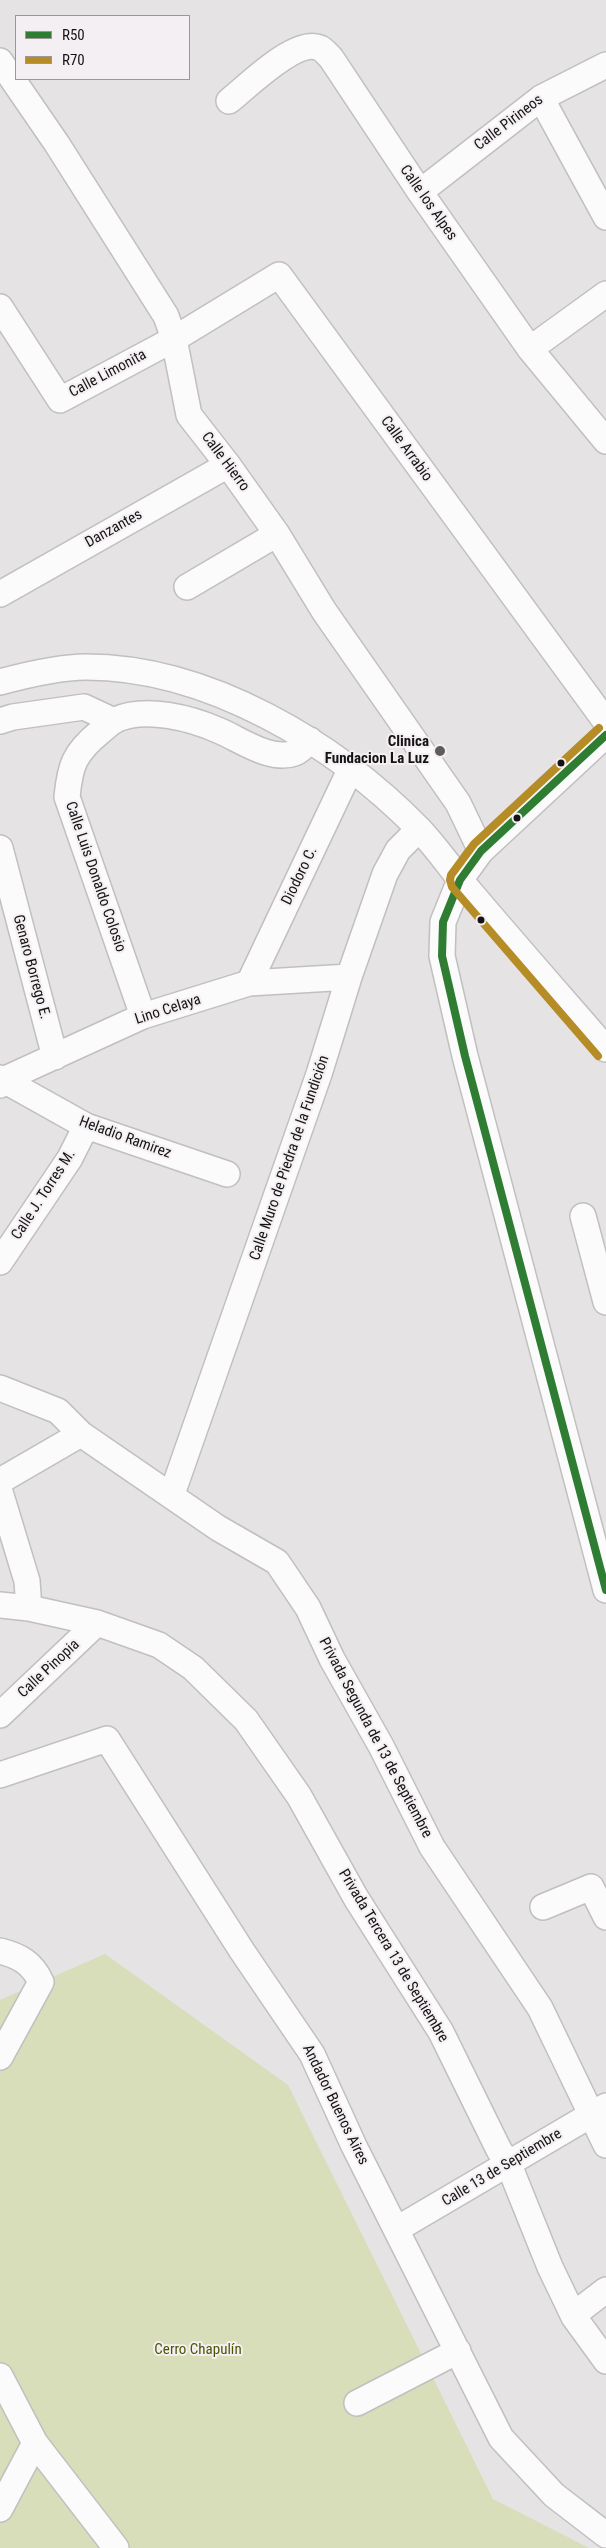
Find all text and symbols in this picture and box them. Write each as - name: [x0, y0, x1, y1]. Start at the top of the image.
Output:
- legend: [15, 15, 190, 80]
- text: R50: [62, 26, 85, 44]
- text: R70: [62, 51, 85, 69]
- street label: Calle Pirineos: [471, 91, 547, 155]
- street label: Calle los Alpes: [395, 162, 461, 244]
- street label: Calle Limonita: [66, 346, 150, 402]
- street label: Calle Arrabio: [376, 413, 436, 485]
- street label: Calle Hierro: [197, 429, 253, 495]
- street label: Danzantes: [82, 506, 146, 552]
- place label: Clinica Fundacion La Luz: [325, 733, 429, 768]
- marker: Clinica Fundacion La Luz: [433, 744, 447, 758]
- unlabelled marker: [556, 758, 566, 768]
- street label: Calle Luis Donaldo Colosio: [61, 799, 129, 955]
- unlabelled marker: [512, 813, 522, 823]
- street label: Diodoro C.: [278, 844, 322, 908]
- street label: Genaro Borrego E.: [8, 913, 54, 1021]
- unlabelled marker: [476, 915, 486, 925]
- street label: Lino Celaya: [133, 991, 203, 1029]
- street label: Calle Muro de Piedra de la Fundición: [246, 1053, 334, 1263]
- street label: Heladio Ramirez: [76, 1113, 174, 1163]
- street label: Calle J. Torres M.: [8, 1147, 80, 1243]
- street label: Privada Segunda de 13 de Septiembre: [314, 1635, 436, 1841]
- street label: Calle Pinopia: [14, 1636, 84, 1702]
- street label: Privada Tercera 13 de Septiembre: [334, 1866, 452, 2046]
- street label: Andador Buenos Aires: [298, 2042, 372, 2168]
- street label: Calle 13 de Septiembre: [439, 2125, 565, 2211]
- park label: Cerro Chapulín: [154, 2341, 242, 2359]

